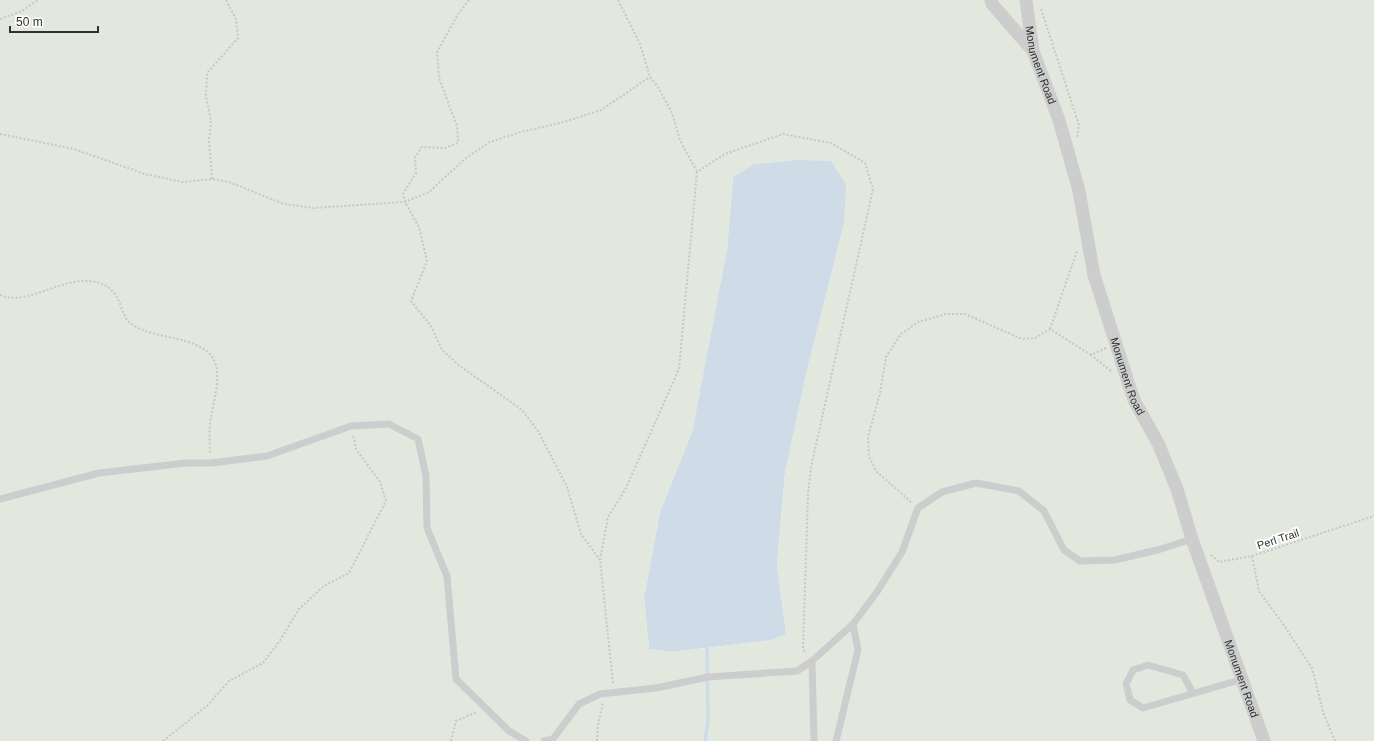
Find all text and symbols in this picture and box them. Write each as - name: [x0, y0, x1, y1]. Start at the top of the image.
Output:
- scale bar: [10, 8, 98, 34]
- text: 50 m: [16, 15, 43, 29]
- street label: Monument Road: [1024, 25, 1058, 106]
- street label: Monument Road: [1108, 336, 1147, 417]
- street label: Perl Trail: [1256, 527, 1300, 551]
- street label: Monument Road: [1222, 638, 1261, 719]

